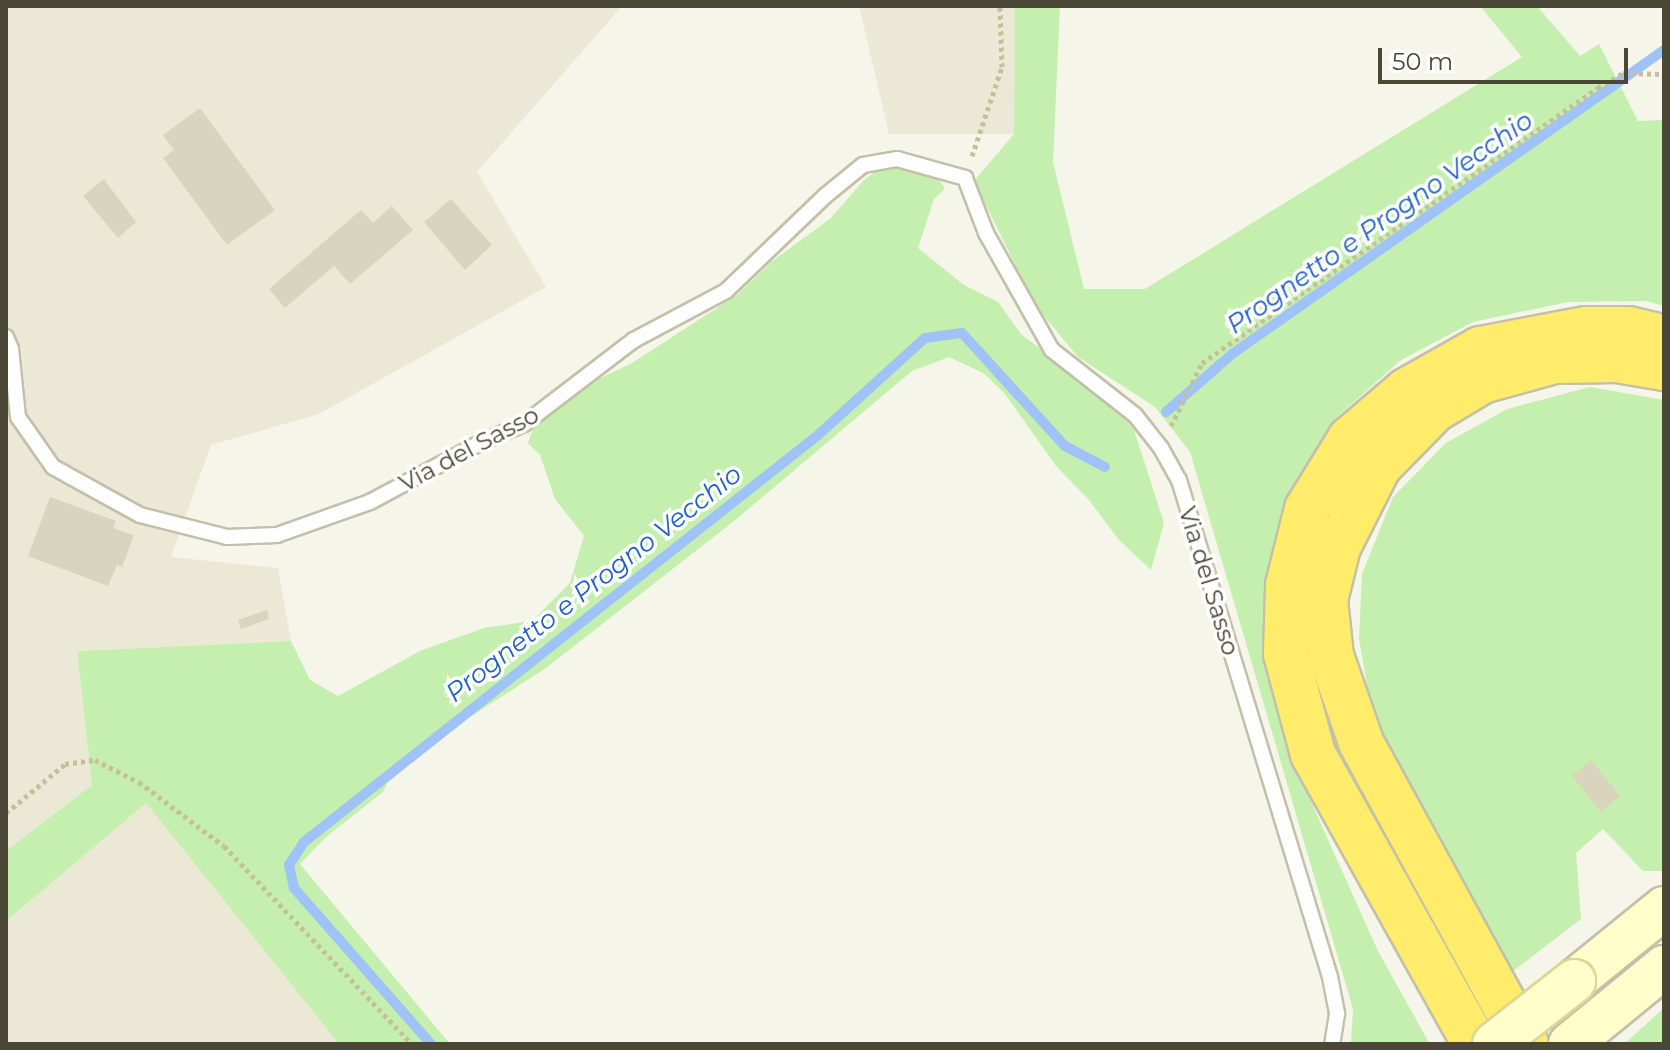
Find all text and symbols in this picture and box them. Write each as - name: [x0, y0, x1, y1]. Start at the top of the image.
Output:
- scale bar: [1382, 32, 1632, 82]
- text: 50 m: [1392, 47, 1453, 76]
- water label: Prognetto e Progno Vecchio: [1221, 105, 1539, 341]
- street label: Via del Sasso: [394, 400, 544, 498]
- water label: Prognetto e Progno Vecchio: [440, 459, 748, 709]
- street label: Via del Sasso: [1173, 503, 1245, 659]

